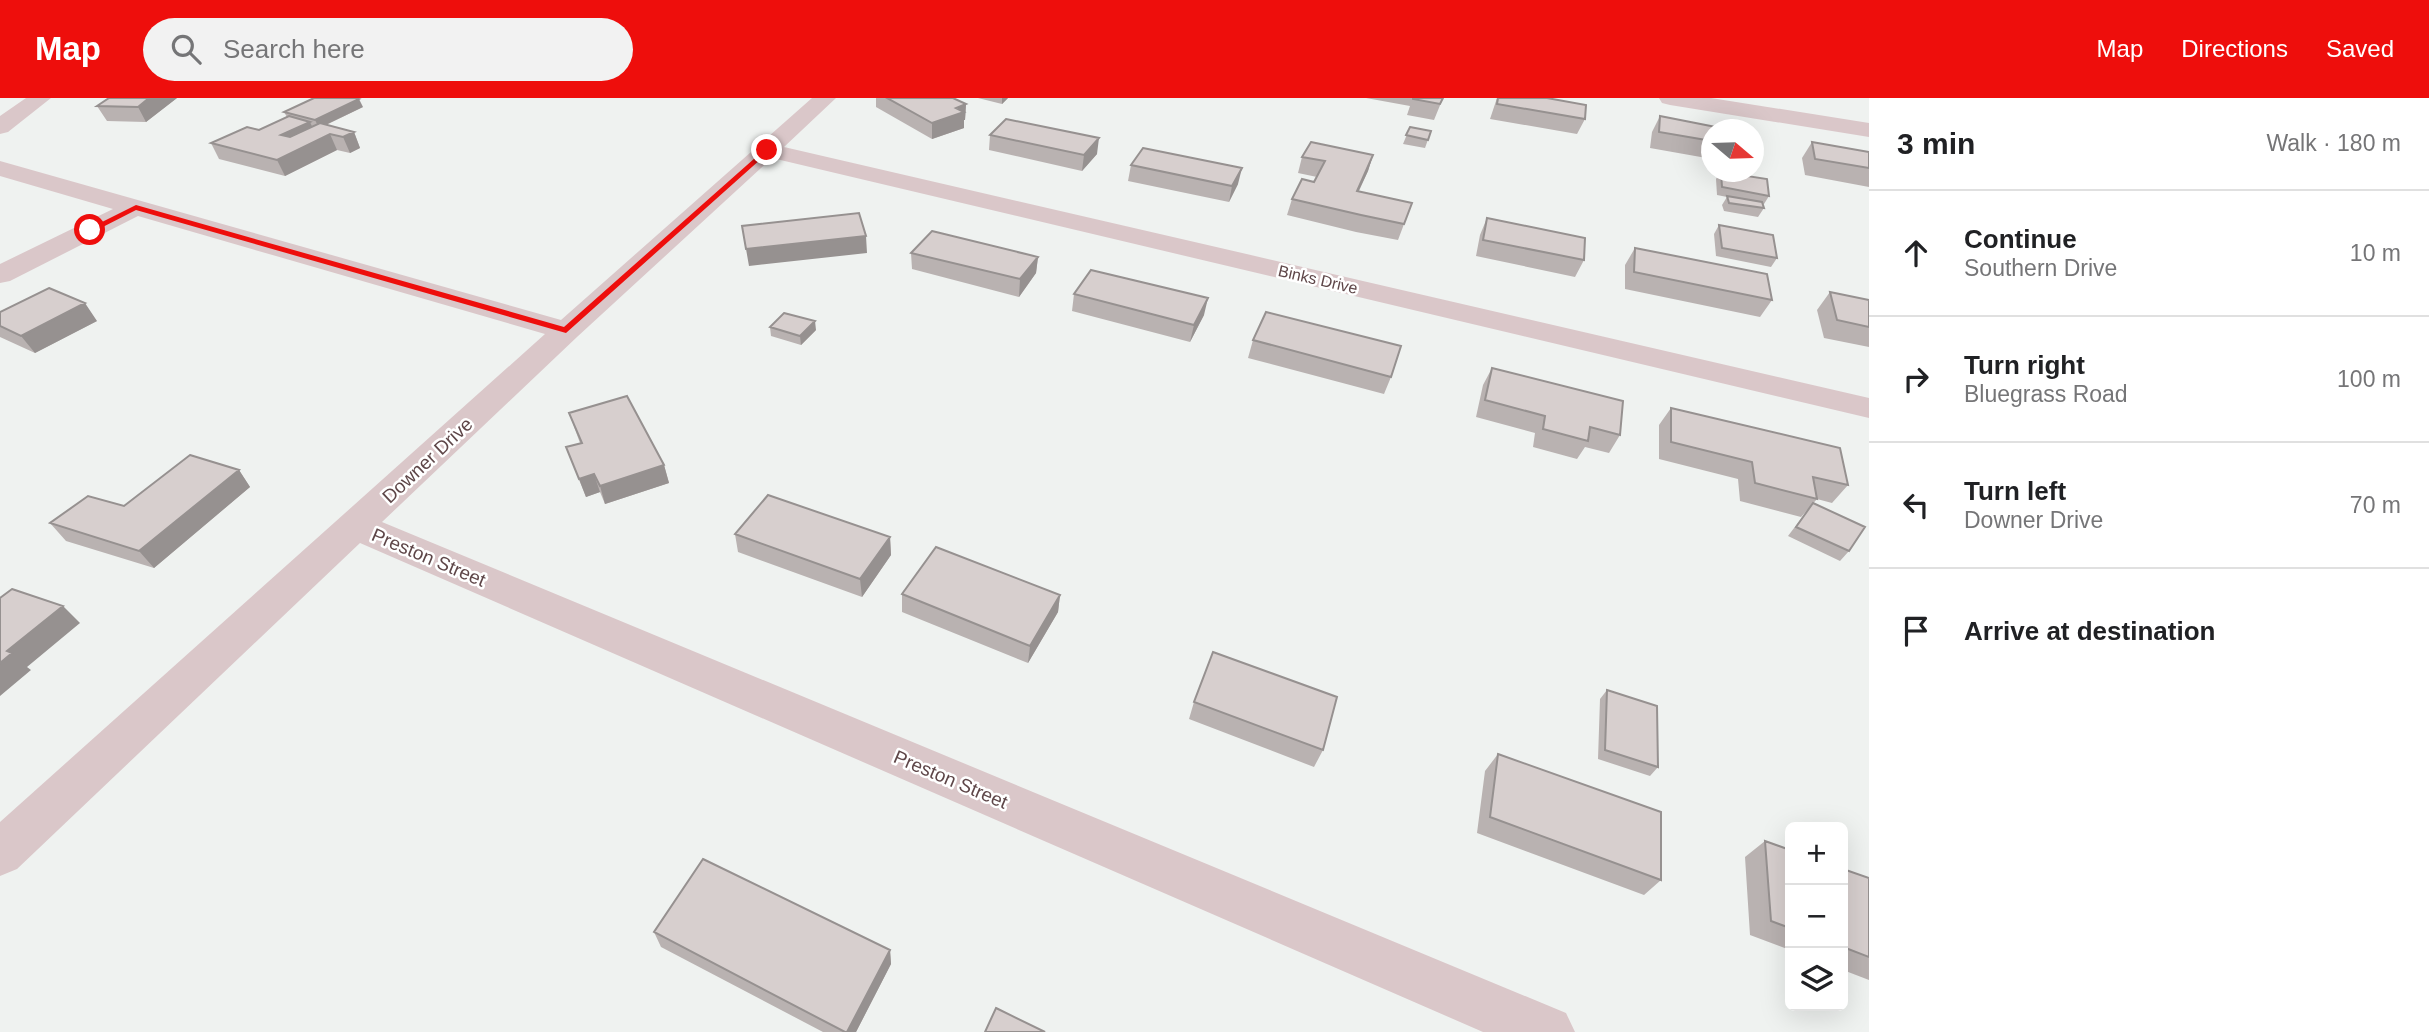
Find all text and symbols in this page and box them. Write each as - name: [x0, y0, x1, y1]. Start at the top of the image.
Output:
- search box: [143, 18, 633, 81]
- text: Map: [35, 30, 101, 67]
- icon: search: [167, 30, 205, 68]
- text: Search here: [223, 34, 365, 64]
- text: Map: [2097, 35, 2143, 62]
- text: Directions: [2181, 35, 2288, 62]
- text: Saved: [2326, 35, 2394, 62]
- north arrow: [1701, 119, 1764, 182]
- text: 3 min: [1897, 127, 1975, 160]
- text: Walk · 180 m: [2266, 130, 2401, 156]
- route end: [751, 134, 782, 165]
- route start: [74, 214, 105, 245]
- text: Continue: [1964, 224, 2077, 254]
- icon: ahead: [1897, 234, 1935, 272]
- text: 10 m: [2350, 240, 2401, 266]
- text: Southern Drive: [1964, 255, 2117, 281]
- street label: Binks Drive: [1277, 262, 1359, 297]
- text: Turn right: [1964, 350, 2085, 380]
- icon: right: [1897, 360, 1935, 398]
- text: 100 m: [2337, 366, 2401, 392]
- text: Bluegrass Road: [1964, 381, 2128, 407]
- street label: Downer Drive: [378, 413, 477, 507]
- text: Turn left: [1964, 476, 2066, 506]
- icon: left: [1897, 486, 1935, 524]
- text: 70 m: [2350, 492, 2401, 518]
- text: Downer Drive: [1964, 507, 2103, 533]
- street label: Preston Street: [369, 524, 489, 591]
- icon: arrive: [1897, 612, 1935, 650]
- text: Arrive at destination: [1964, 616, 2215, 646]
- street label: Preston Street: [891, 746, 1011, 813]
- map controls: [1785, 822, 1848, 1011]
- button: +: [1785, 822, 1848, 885]
- button: −: [1785, 885, 1848, 948]
- button: layers: [1785, 948, 1848, 1011]

